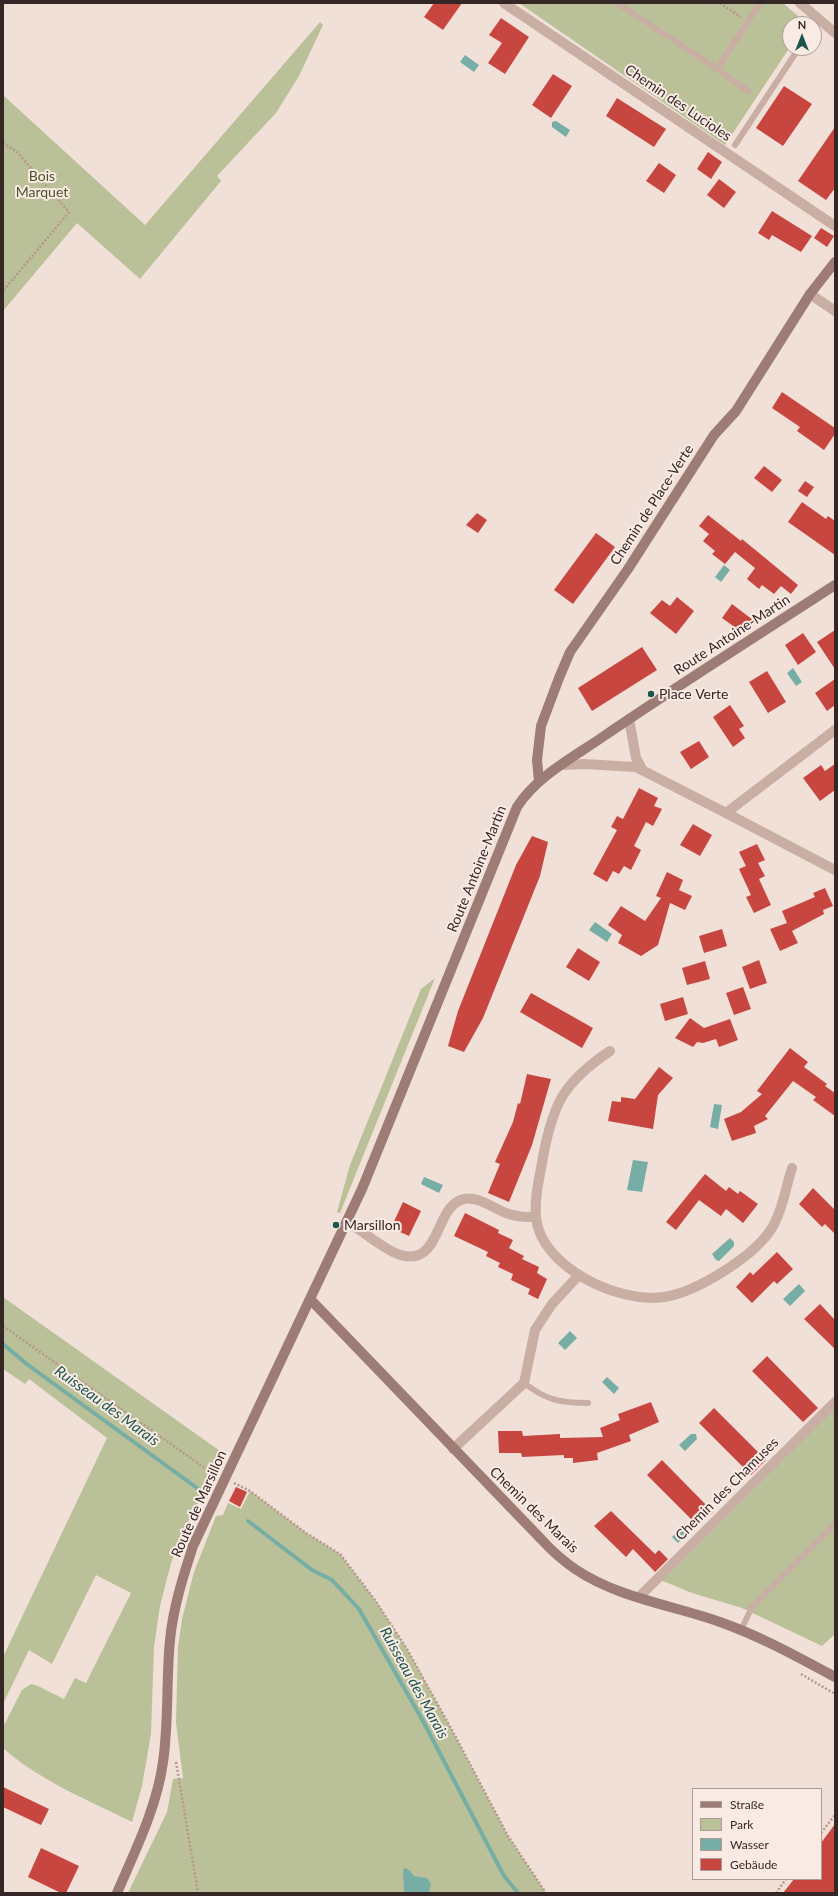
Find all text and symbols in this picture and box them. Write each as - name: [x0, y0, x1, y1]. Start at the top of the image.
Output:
- north arrow: [782, 16, 822, 56]
- text: N: [798, 18, 806, 31]
- street label: Chemin des Lucioles: [621, 61, 735, 145]
- park label: Bois Marquet: [16, 168, 68, 200]
- street label: Chemin de Place-Verte: [607, 442, 697, 568]
- street label: Route Antoine-Martin: [671, 591, 793, 679]
- place label: Place Verte: [659, 686, 728, 702]
- marker: Place Verte: [646, 689, 656, 699]
- street label: Route Antoine-Martin: [444, 803, 510, 935]
- place label: Marsillon: [344, 1217, 401, 1233]
- marker: Marsillon: [331, 1220, 341, 1230]
- water label: Ruisseau des Marais: [51, 1362, 163, 1450]
- street label: Chemin des Chamuses: [672, 1434, 782, 1544]
- street label: Route de Marsillon: [168, 1448, 230, 1560]
- street label: Chemin des Marais: [486, 1463, 582, 1557]
- water label: Ruisseau des Marais: [376, 1624, 452, 1742]
- legend: [692, 1788, 822, 1880]
- text: Straße: [730, 1797, 764, 1812]
- text: Park: [730, 1817, 753, 1832]
- text: Wasser: [730, 1837, 769, 1852]
- text: Gebäude: [730, 1857, 777, 1872]

